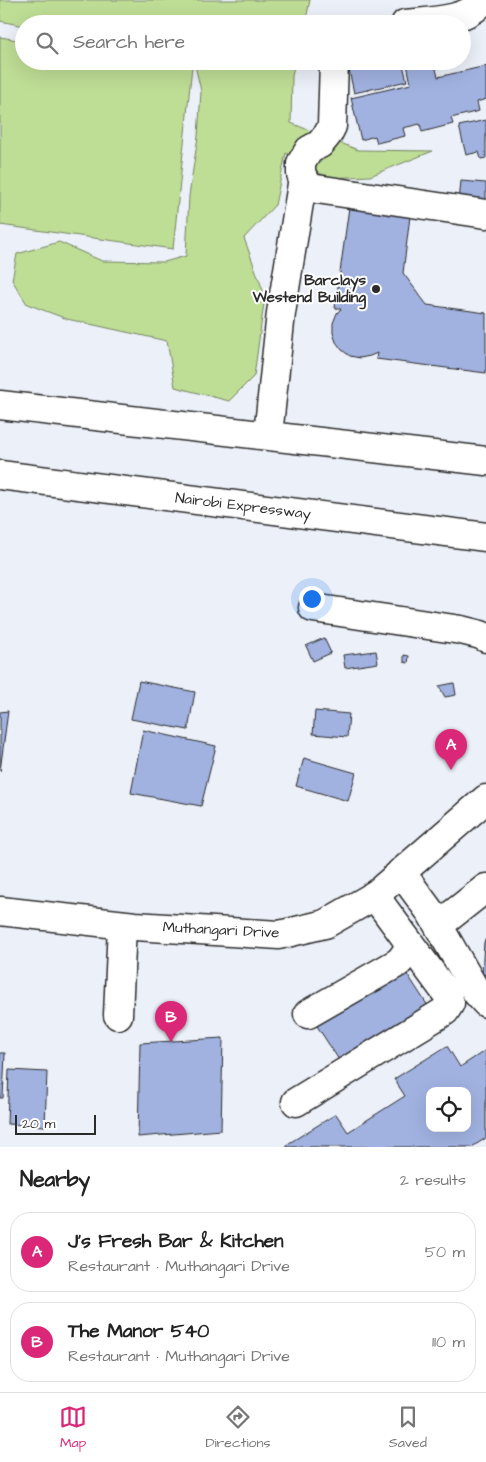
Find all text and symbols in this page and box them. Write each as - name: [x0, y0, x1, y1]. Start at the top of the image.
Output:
- search box: [15, 15, 471, 70]
- icon: search: [33, 29, 61, 57]
- text: Search here: [73, 29, 185, 56]
- place label: Barclays Westend Building: [252, 270, 366, 310]
- marker: Barclays Westend Building: [370, 283, 382, 295]
- street label: Nairobi Expressway: [174, 487, 312, 526]
- your location: [299, 586, 325, 612]
- pin: A: [435, 729, 467, 770]
- street label: Muthangari Drive: [162, 916, 280, 945]
- pin: B: [155, 1001, 187, 1042]
- map controls: [426, 1087, 471, 1132]
- button: locate: [426, 1087, 471, 1132]
- scale bar: [15, 1112, 96, 1135]
- text: 20 m: [22, 1114, 55, 1134]
- text: Nearby: [20, 1165, 90, 1194]
- text: 2 results: [400, 1169, 466, 1191]
- text: J's Fresh Bar & Kitchen: [68, 1228, 284, 1255]
- text: A: [32, 1241, 42, 1263]
- text: 50 m: [425, 1241, 465, 1263]
- text: Restaurant · Muthangari Drive: [68, 1255, 290, 1277]
- text: The Manor 540: [68, 1318, 209, 1345]
- text: B: [31, 1331, 43, 1353]
- text: 110 m: [432, 1331, 465, 1353]
- text: Restaurant · Muthangari Drive: [68, 1345, 290, 1367]
- tab: Map: [59, 1403, 87, 1453]
- tab: Directions: [205, 1403, 270, 1453]
- tab: Saved: [389, 1403, 427, 1453]

